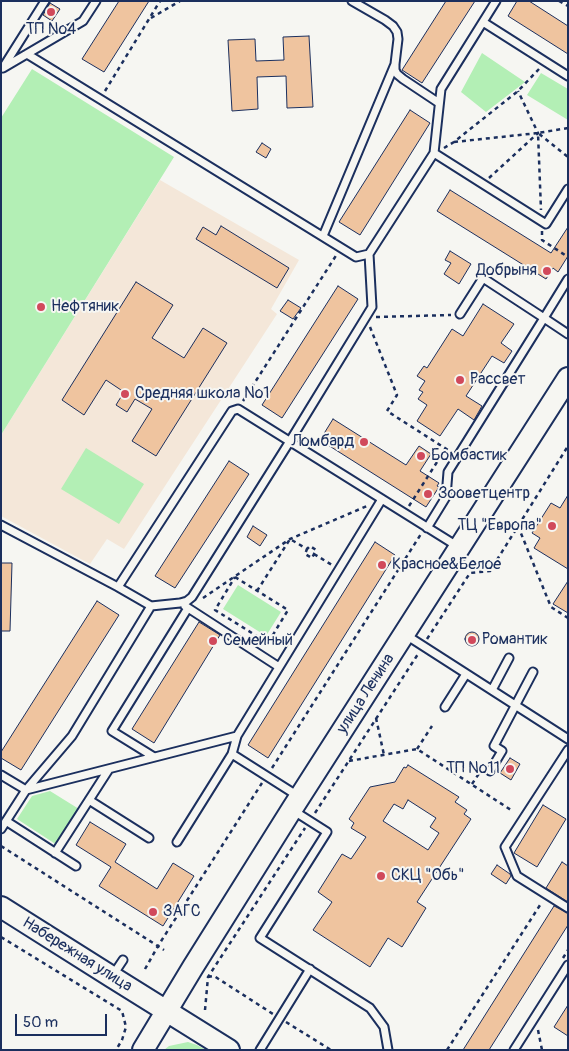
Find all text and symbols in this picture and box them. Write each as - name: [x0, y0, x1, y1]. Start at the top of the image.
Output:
- marker: ТП №4: [45, 6, 57, 18]
- place label: ТП №4: [26, 20, 76, 40]
- place label: Добрыня: [476, 261, 537, 281]
- marker: Добрыня: [541, 265, 553, 277]
- place label: Нефтяник: [51, 297, 119, 317]
- marker: Нефтяник: [35, 301, 47, 313]
- place label: Рассвет: [470, 370, 525, 390]
- marker: Рассвет: [454, 374, 466, 386]
- place label: Средняя школа №1: [135, 384, 270, 404]
- marker: Средняя школа №1: [119, 388, 131, 400]
- place label: Ломбард: [291, 432, 354, 452]
- marker: Ломбард: [358, 436, 370, 448]
- place label: Бомбастик: [431, 446, 508, 466]
- marker: Бомбастик: [415, 450, 427, 462]
- place label: Зооветцентр: [438, 484, 530, 504]
- marker: Зооветцентр: [422, 488, 434, 500]
- place label: ТЦ "Европа": [457, 516, 542, 536]
- marker: ТЦ "Европа": [546, 520, 558, 532]
- place label: Красное&Белое: [392, 555, 501, 575]
- marker: Красное&Белое: [376, 559, 388, 571]
- place label: Романтик: [482, 630, 548, 650]
- place label: Семейный: [223, 631, 293, 651]
- marker: Романтик: [466, 634, 478, 646]
- marker: Семейный: [207, 635, 219, 647]
- street label: улица Ленина: [333, 650, 399, 738]
- place label: ТП №11: [446, 759, 500, 779]
- marker: ТП №11: [504, 763, 516, 775]
- place label: СКЦ "Обь": [391, 866, 465, 886]
- marker: СКЦ "Обь": [375, 870, 387, 882]
- place label: ЗАГС: [163, 902, 201, 922]
- marker: ЗАГС: [147, 906, 159, 918]
- street label: Набережная улица: [18, 913, 136, 997]
- scale bar: [18, 1004, 110, 1036]
- text: 50 m: [23, 1013, 58, 1032]

